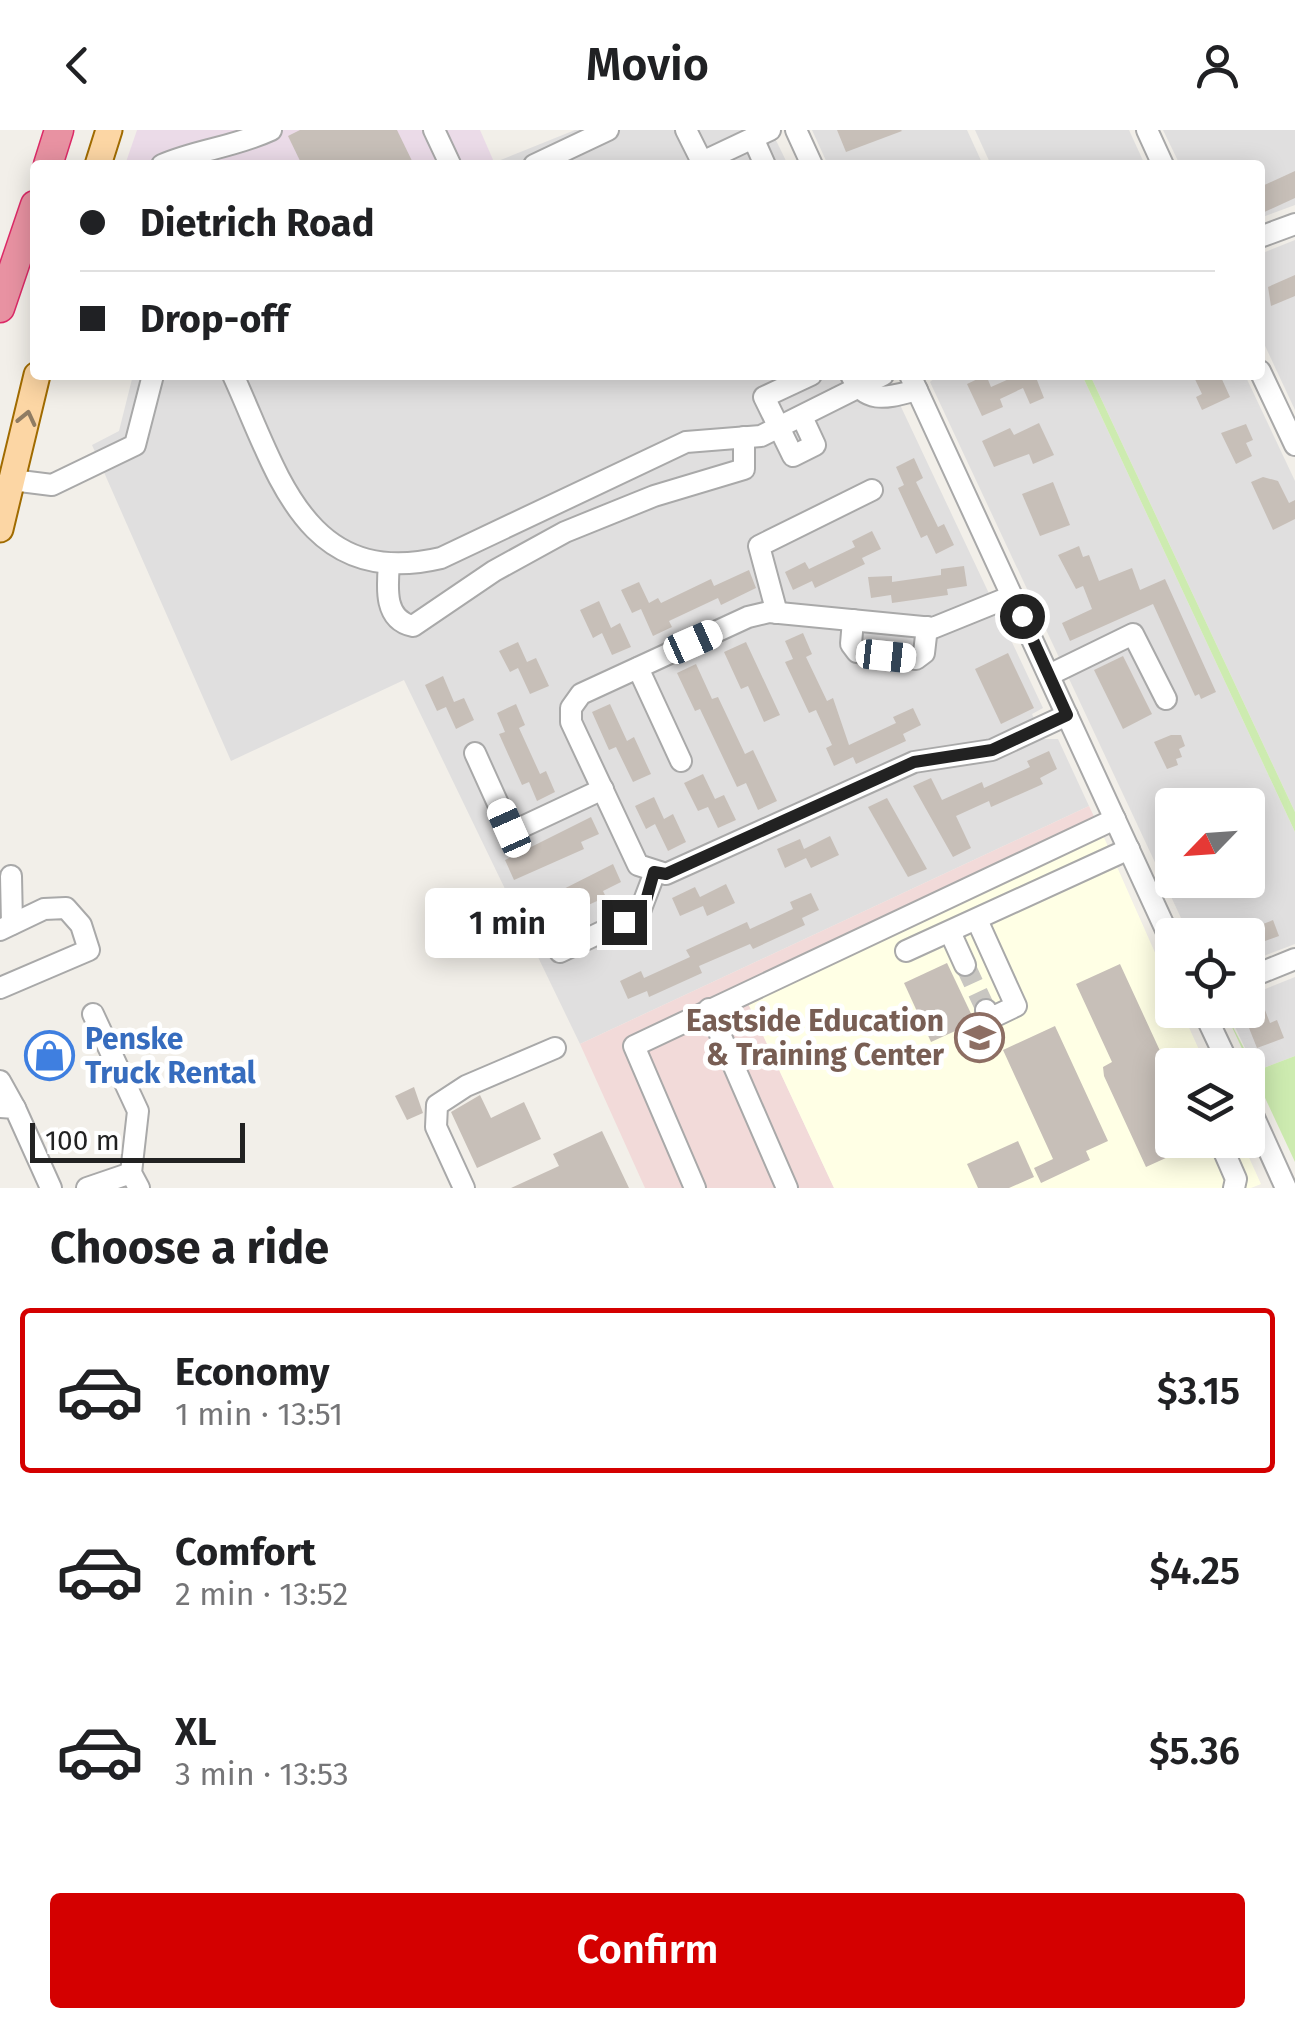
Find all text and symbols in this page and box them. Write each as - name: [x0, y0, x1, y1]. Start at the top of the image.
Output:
- icon: back: [50, 38, 105, 93]
- text: Movio: [586, 38, 709, 92]
- icon: person: [1190, 38, 1245, 93]
- text: Dietrich Road: [140, 200, 375, 246]
- text: Drop-off: [140, 296, 288, 342]
- one-way arrow: [15, 410, 36, 427]
- route start: [1000, 594, 1045, 639]
- car: [659, 616, 727, 668]
- car: [855, 638, 917, 674]
- north arrow: [1155, 788, 1265, 898]
- map controls: [1155, 788, 1265, 1158]
- car: [483, 794, 535, 862]
- callout: 1 min: [424, 887, 589, 957]
- route end: [602, 900, 647, 945]
- text: 1 min: [469, 904, 546, 942]
- button: locate: [1155, 918, 1265, 1028]
- place label: Eastside Education & Training Center: [686, 1003, 945, 1073]
- school or university icon: Eastside Education & Training Center: [953, 1012, 1005, 1064]
- place label: Penske Truck Rental: [85, 1021, 256, 1091]
- shop icon: Penske Truck Rental: [24, 1030, 76, 1082]
- button: layers: [1155, 1048, 1265, 1158]
- scale bar: [30, 1118, 245, 1162]
- text: 100 m: [45, 1124, 120, 1157]
- text: Choose a ride: [50, 1221, 329, 1275]
- icon: car: [55, 1346, 145, 1436]
- text: Economy: [175, 1349, 330, 1395]
- text: $3.15: [1157, 1368, 1240, 1414]
- text: 1 min · 13:51: [175, 1395, 343, 1433]
- icon: car: [55, 1526, 145, 1616]
- text: Comfort: [175, 1529, 316, 1575]
- text: $4.25: [1150, 1548, 1240, 1594]
- text: 2 min · 13:52: [175, 1575, 348, 1613]
- icon: car: [55, 1706, 145, 1796]
- text: XL: [175, 1709, 217, 1755]
- text: $5.36: [1149, 1728, 1240, 1774]
- text: 3 min · 13:53: [175, 1755, 349, 1793]
- button: Confirm: [50, 1893, 1245, 2008]

